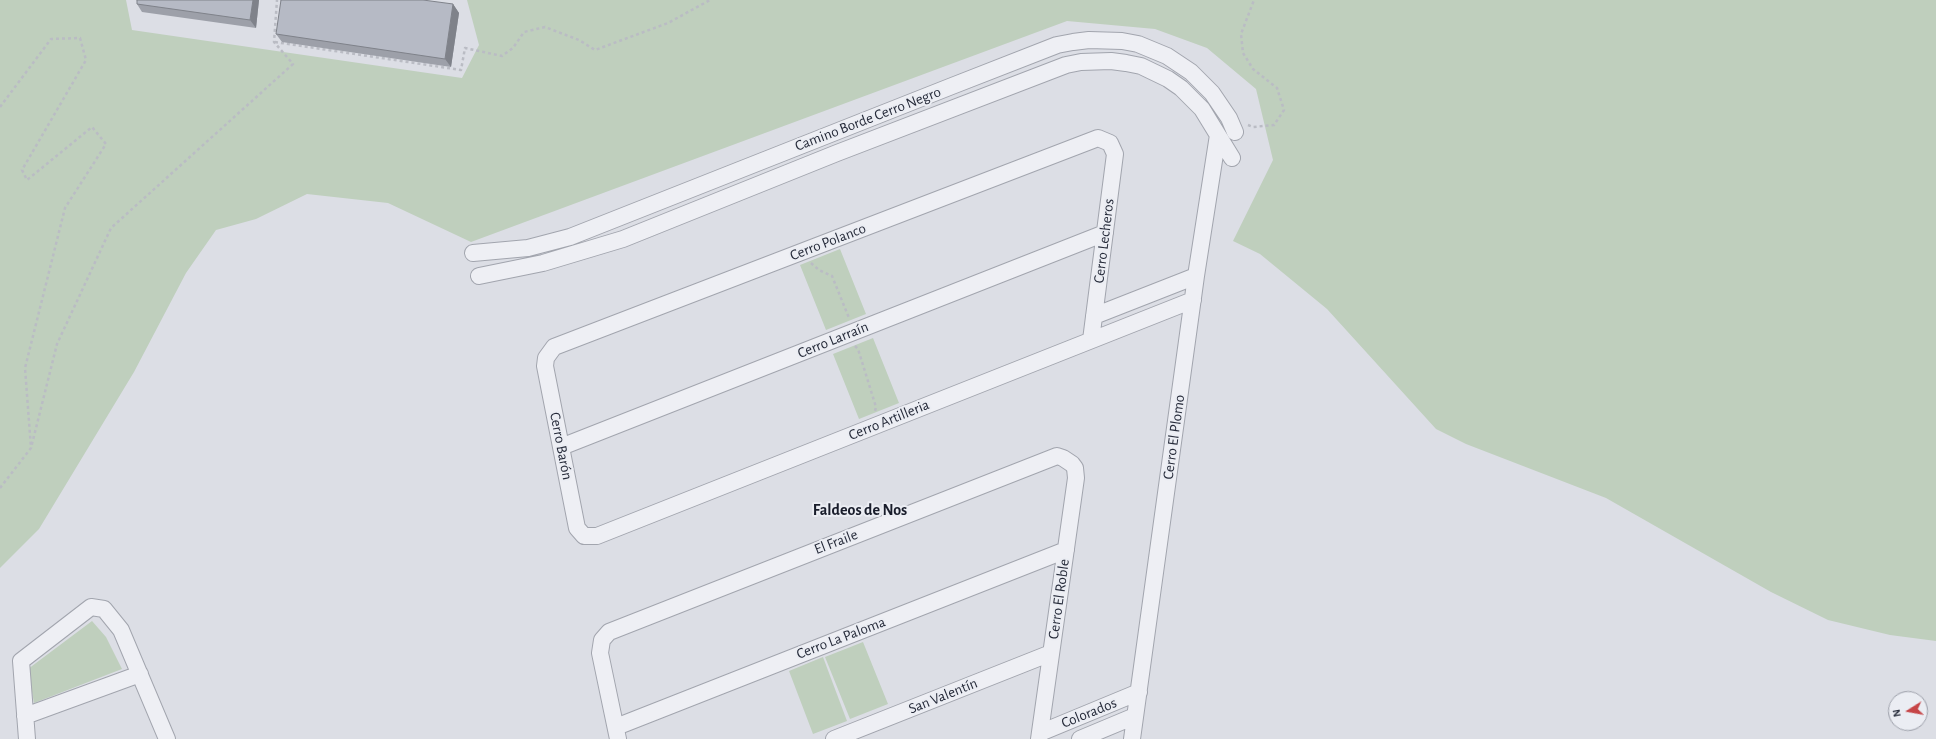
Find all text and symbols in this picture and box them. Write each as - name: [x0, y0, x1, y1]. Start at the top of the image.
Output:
- street label: Camino Borde Cerro Negro: [792, 83, 944, 155]
- street label: Cerro Lecheros: [1090, 198, 1118, 284]
- street label: Cerro Polanco: [788, 219, 868, 265]
- street label: Cerro Larraín: [795, 318, 871, 362]
- street label: Cerro El Plomo: [1159, 393, 1189, 481]
- street label: Cerro Artilleria: [846, 396, 932, 444]
- street label: Cerro Barón: [546, 411, 576, 481]
- district label: Faldeos de Nos: [813, 500, 907, 520]
- street label: El Fraile: [812, 525, 860, 559]
- street label: Cerro El Roble: [1044, 558, 1074, 640]
- street label: Cerro La Paloma: [794, 613, 888, 663]
- street label: San Valentín: [906, 674, 980, 718]
- north arrow: [1888, 691, 1928, 731]
- street label: Colorados: [1059, 694, 1119, 732]
- text: N: [1891, 708, 1903, 718]

